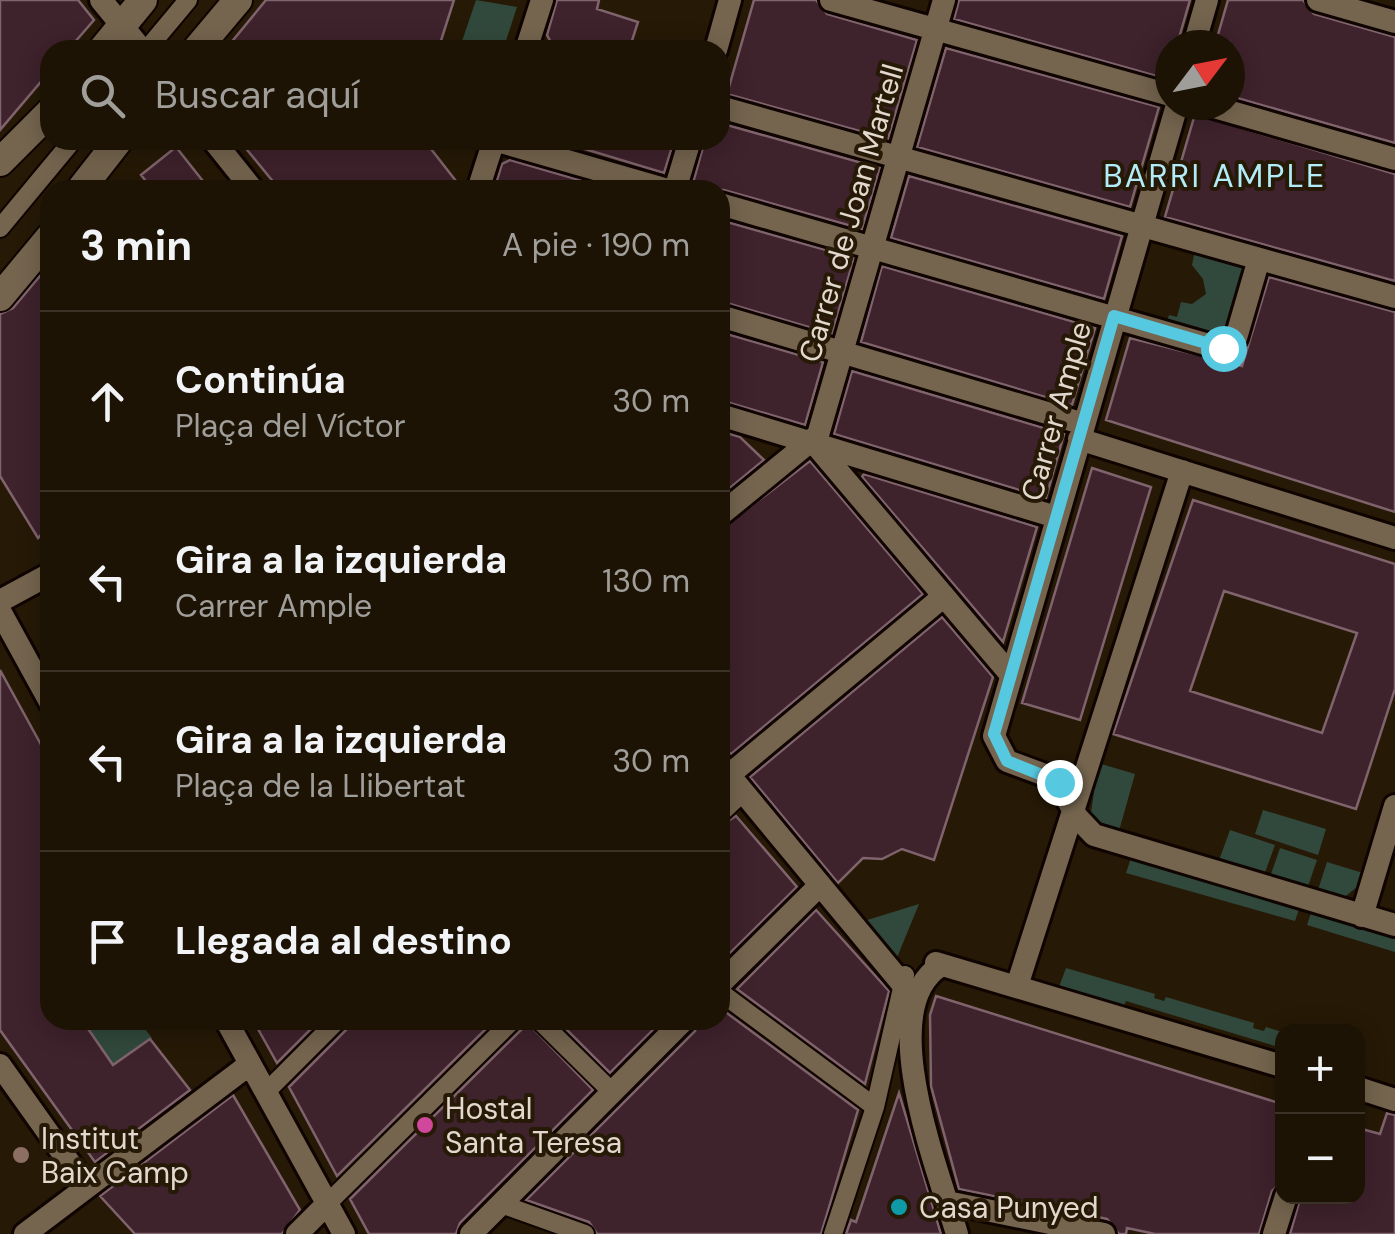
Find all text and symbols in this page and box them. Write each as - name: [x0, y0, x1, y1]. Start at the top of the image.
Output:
- north arrow: [1155, 30, 1245, 120]
- search box: [40, 40, 730, 150]
- street label: Carrer de Joan Martell: [790, 60, 912, 366]
- icon: search: [75, 68, 130, 123]
- text: Buscar aquí: [155, 70, 360, 120]
- district label: BARRI AMPLE: [1103, 155, 1327, 197]
- text: 3 min: [80, 218, 192, 273]
- text: A pie · 190 m: [502, 224, 690, 266]
- street label: Carrer Ample: [1012, 317, 1100, 505]
- route start: [1201, 326, 1247, 372]
- text: Continúa: [175, 355, 346, 405]
- icon: ahead: [80, 374, 135, 429]
- text: 30 m: [612, 380, 690, 422]
- text: Plaça del Víctor: [175, 405, 406, 447]
- text: Gira a la izquierda: [175, 535, 507, 585]
- icon: left: [80, 554, 135, 609]
- text: 130 m: [602, 560, 690, 602]
- text: Carrer Ample: [175, 585, 372, 627]
- text: Gira a la izquierda: [175, 715, 507, 765]
- icon: left: [80, 734, 135, 789]
- text: 30 m: [612, 740, 690, 782]
- route end: [1037, 760, 1083, 806]
- text: Plaça de la Llibertat: [175, 765, 466, 807]
- icon: arrive: [80, 914, 135, 969]
- text: Llegada al destino: [175, 916, 512, 966]
- map controls: [1275, 1024, 1365, 1204]
- button: +: [1275, 1024, 1365, 1114]
- place label: Hostal Santa Teresa: [445, 1089, 622, 1162]
- marker: Hostal Santa Teresa: [414, 1114, 436, 1136]
- button: −: [1275, 1114, 1365, 1204]
- place label: Institut Baix Camp: [41, 1119, 189, 1192]
- marker: Institut Baix Camp: [10, 1144, 32, 1166]
- place label: Casa Punyed: [919, 1188, 1099, 1227]
- marker: Casa Punyed: [888, 1196, 910, 1218]

